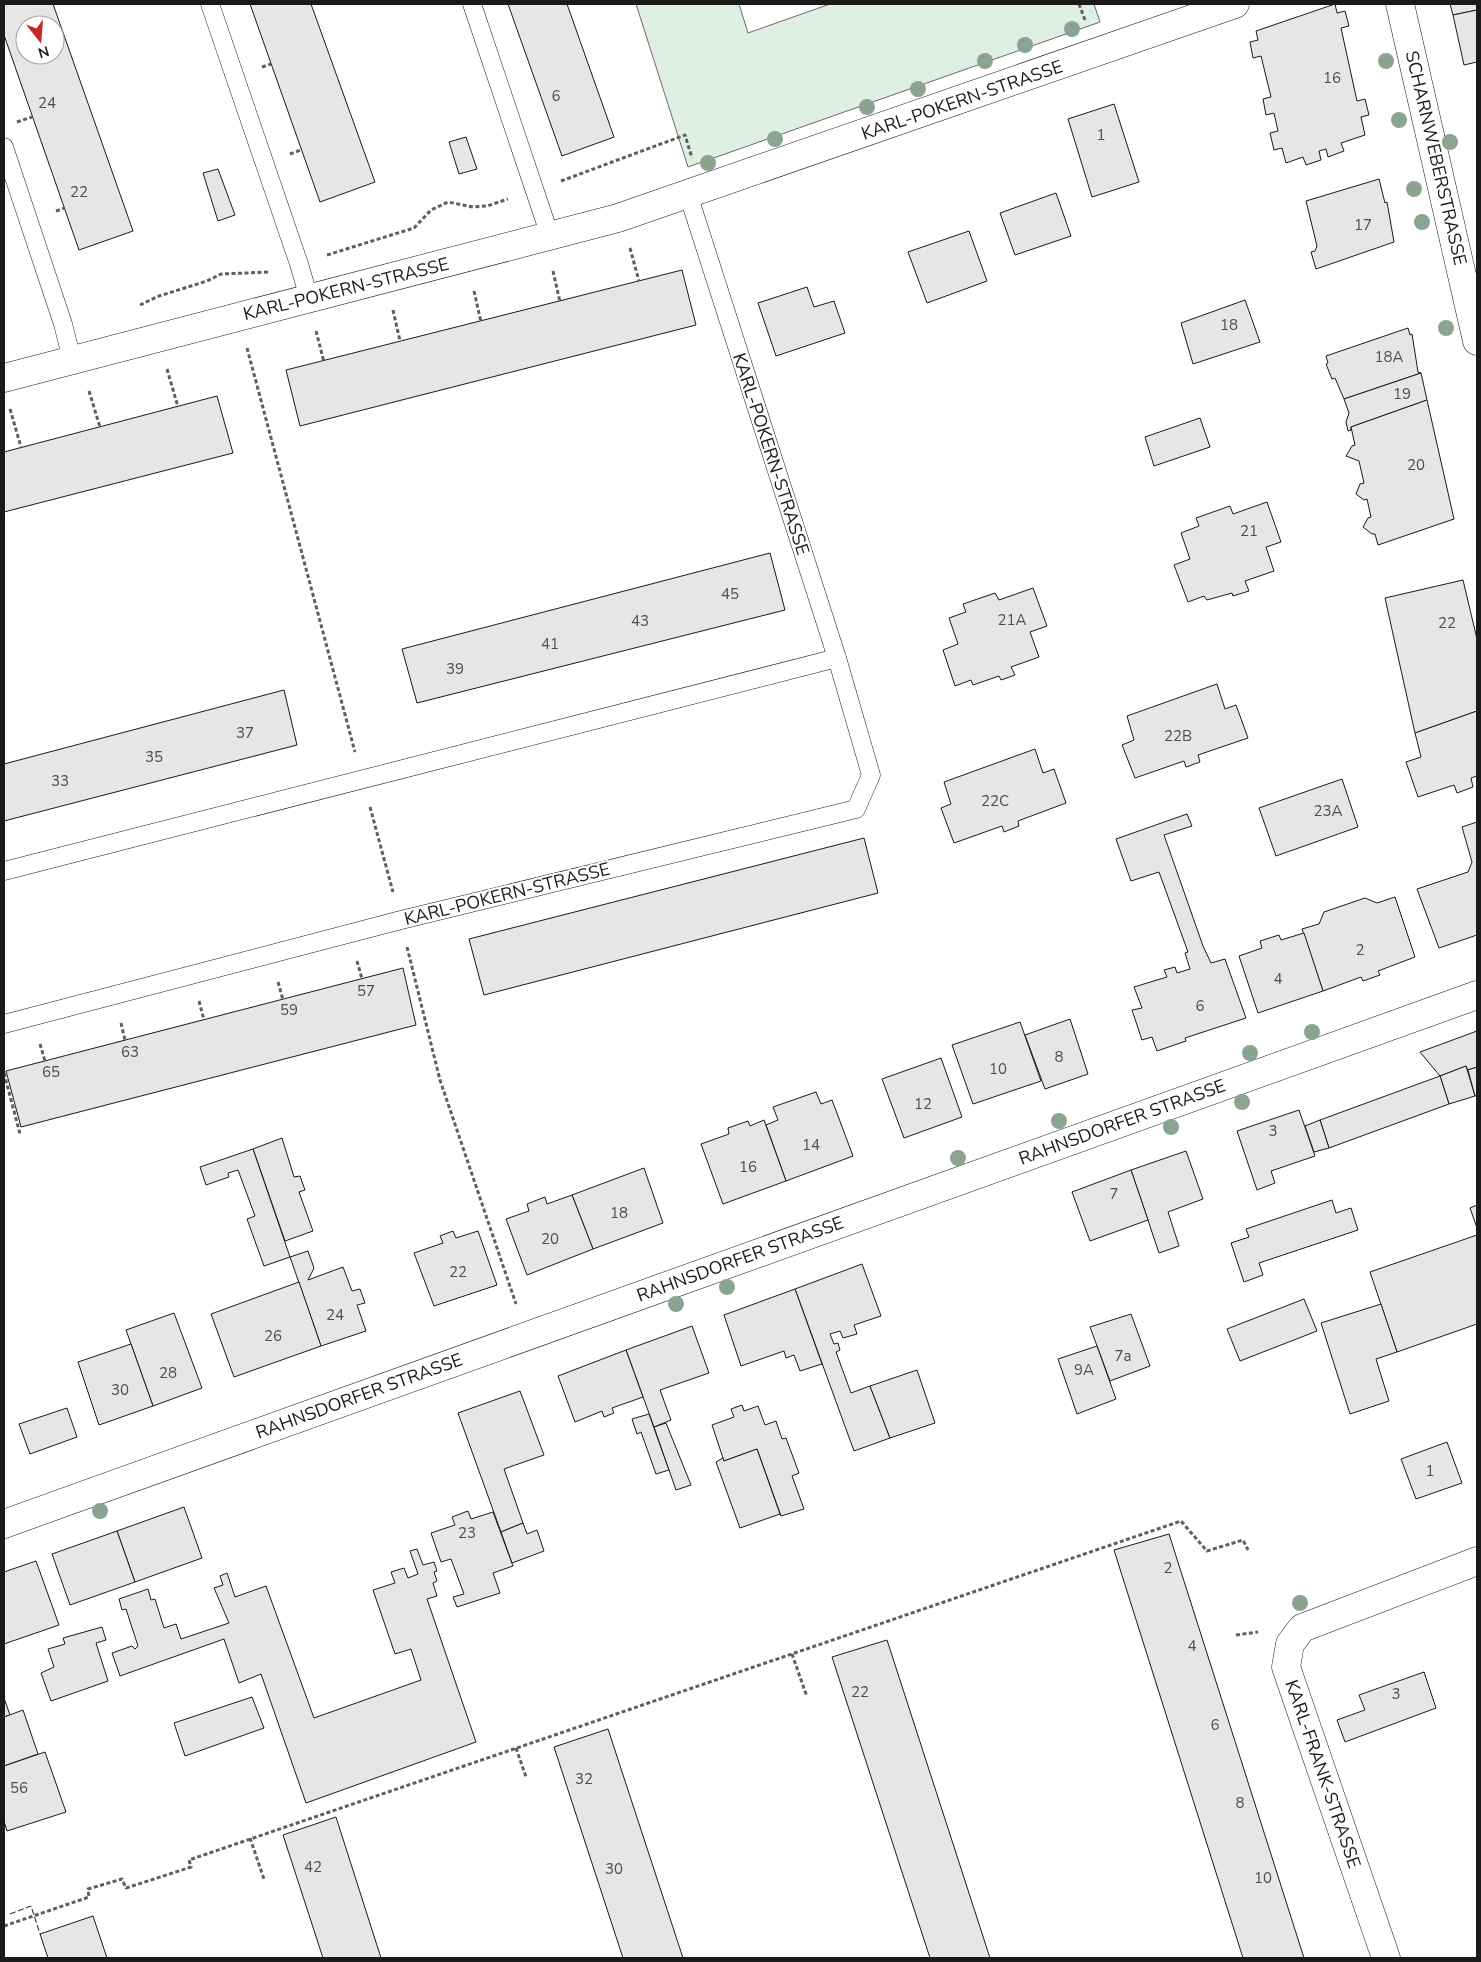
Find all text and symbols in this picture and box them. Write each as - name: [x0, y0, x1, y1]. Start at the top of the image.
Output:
- north arrow: [15, 15, 65, 65]
- text: N: [36, 41, 51, 63]
- street label: SCHARNWEBERSTRASSE: [1400, 48, 1472, 268]
- street label: KARL-POKERN-STRASSE: [858, 54, 1066, 146]
- house number: 16: [1323, 68, 1341, 88]
- house number: 6: [551, 86, 561, 106]
- house number: 24: [38, 93, 56, 113]
- house number: 1: [1096, 125, 1106, 145]
- house number: 22: [70, 182, 88, 202]
- house number: 17: [1354, 215, 1372, 235]
- street label: KARL-POKERN-STRASSE: [241, 252, 451, 326]
- house number: 18: [1220, 315, 1238, 335]
- house number: 18A: [1375, 347, 1404, 367]
- street label: KARL-POKERN-STRASSE: [727, 350, 815, 558]
- house number: 19: [1393, 384, 1411, 404]
- house number: 20: [1407, 455, 1425, 475]
- house number: 21: [1240, 521, 1258, 541]
- house number: 45: [721, 584, 739, 604]
- house number: 21A: [998, 610, 1027, 630]
- house number: 43: [631, 611, 649, 631]
- house number: 22: [1438, 613, 1456, 633]
- house number: 41: [541, 634, 559, 654]
- house number: 39: [446, 659, 464, 679]
- house number: 37: [236, 723, 254, 743]
- house number: 22B: [1164, 726, 1192, 746]
- house number: 35: [145, 747, 163, 767]
- house number: 33: [51, 771, 69, 791]
- house number: 22C: [981, 791, 1009, 811]
- house number: 23A: [1314, 801, 1343, 821]
- street label: KARL-POKERN-STRASSE: [402, 857, 612, 931]
- house number: 2: [1355, 940, 1365, 960]
- house number: 4: [1273, 969, 1283, 989]
- house number: 57: [357, 981, 375, 1001]
- house number: 6: [1195, 996, 1205, 1016]
- house number: 59: [280, 1000, 298, 1020]
- house number: 63: [121, 1042, 139, 1062]
- house number: 8: [1054, 1047, 1064, 1067]
- house number: 10: [989, 1059, 1007, 1079]
- house number: 65: [42, 1062, 60, 1082]
- street label: RAHNSDORFER STRASSE: [1015, 1073, 1229, 1171]
- house number: 12: [914, 1094, 932, 1114]
- house number: 3: [1268, 1121, 1278, 1141]
- house number: 14: [802, 1135, 820, 1155]
- house number: 16: [739, 1157, 757, 1177]
- house number: 7: [1109, 1184, 1119, 1204]
- house number: 18: [610, 1203, 628, 1223]
- street label: RAHNSDORFER STRASSE: [633, 1210, 847, 1308]
- house number: 20: [541, 1229, 559, 1249]
- house number: 22: [449, 1262, 467, 1282]
- house number: 24: [326, 1305, 344, 1325]
- house number: 26: [264, 1326, 282, 1346]
- house number: 7a: [1115, 1346, 1131, 1366]
- street label: RAHNSDORFER STRASSE: [252, 1347, 466, 1445]
- house number: 9A: [1074, 1360, 1094, 1380]
- house number: 28: [159, 1363, 177, 1383]
- house number: 30: [111, 1380, 129, 1400]
- house number: 1: [1425, 1461, 1435, 1481]
- house number: 23: [458, 1523, 476, 1543]
- house number: 2: [1163, 1558, 1173, 1578]
- house number: 4: [1187, 1636, 1197, 1656]
- street label: KARL-FRANK-STRASSE: [1279, 1677, 1367, 1871]
- house number: 22: [851, 1682, 869, 1702]
- house number: 3: [1391, 1684, 1401, 1704]
- house number: 6: [1210, 1715, 1220, 1735]
- house number: 32: [575, 1769, 593, 1789]
- house number: 56: [10, 1778, 28, 1798]
- house number: 8: [1235, 1793, 1245, 1813]
- house number: 42: [304, 1857, 322, 1877]
- house number: 30: [605, 1859, 623, 1879]
- house number: 10: [1254, 1868, 1272, 1888]

